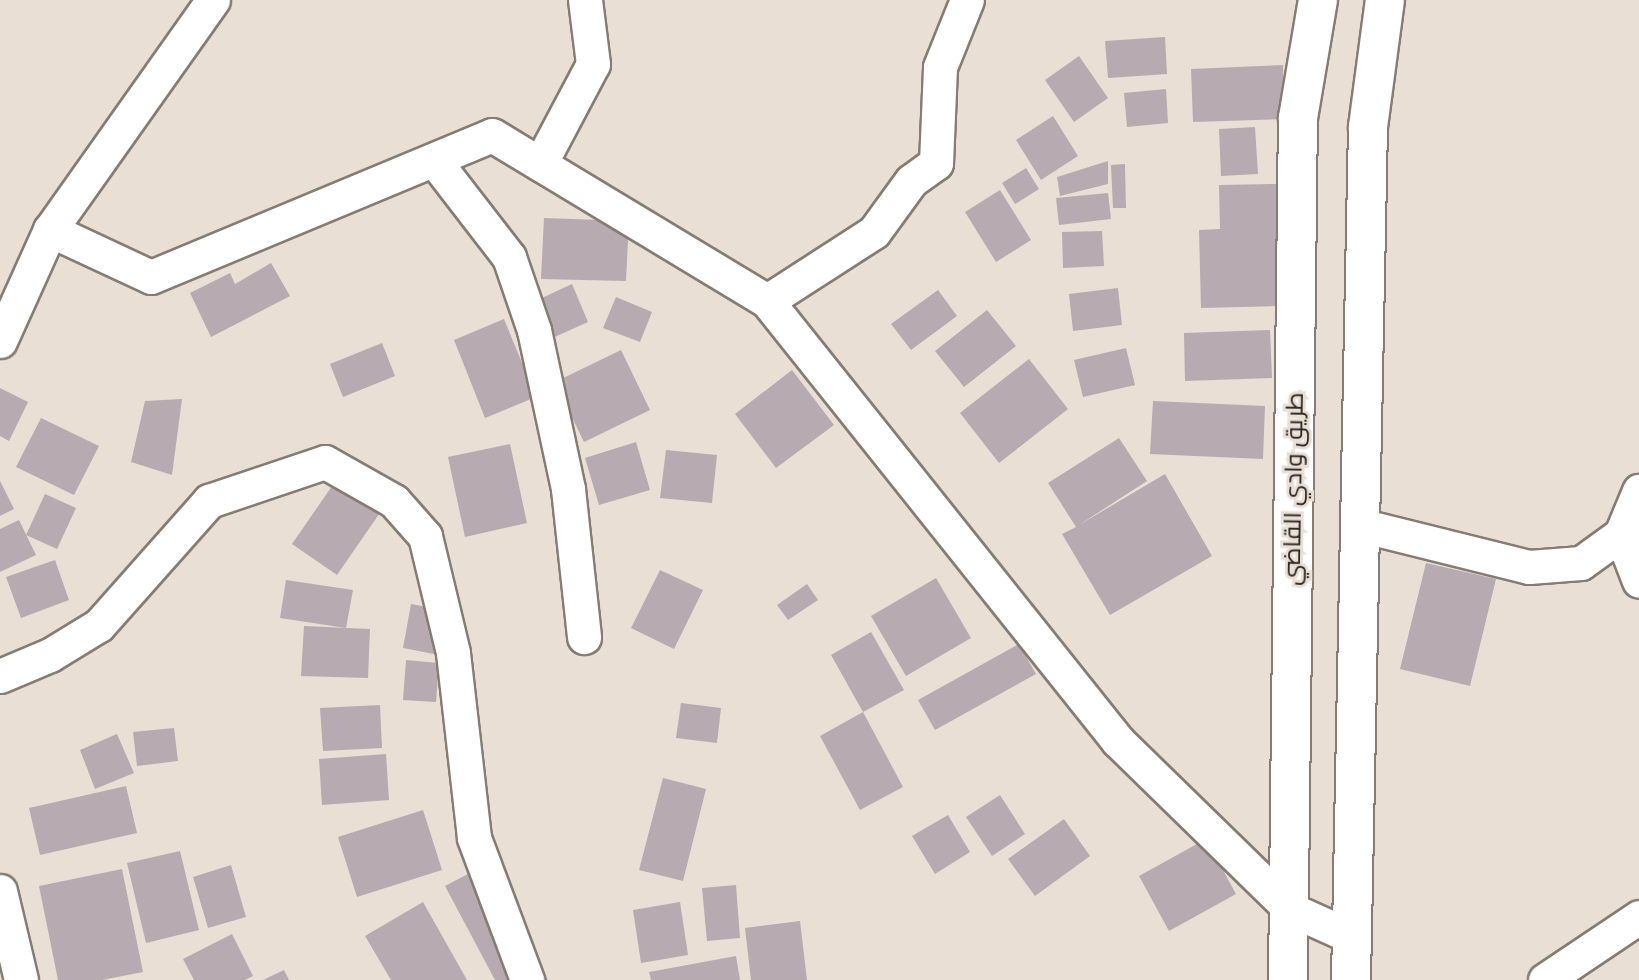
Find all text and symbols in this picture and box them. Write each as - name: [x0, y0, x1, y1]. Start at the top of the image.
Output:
- street label: طريق وادي القاضي: [1278, 392, 1310, 586]

